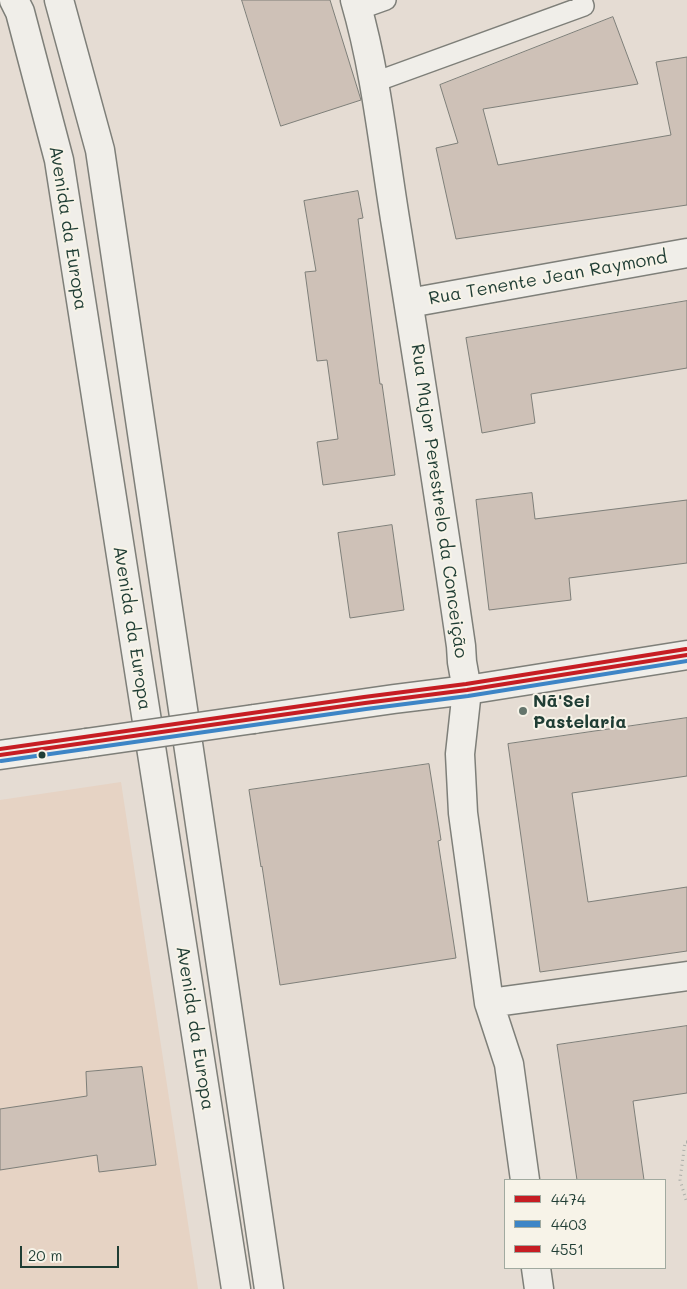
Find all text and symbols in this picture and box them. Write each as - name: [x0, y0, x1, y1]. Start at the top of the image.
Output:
- street label: Avenida da Europa: [44, 144, 92, 312]
- street label: Rua Tenente Jean Raymond: [427, 246, 669, 310]
- street label: Rua Major Perestrelo da Conceição: [406, 342, 472, 660]
- street label: Avenida da Europa: [108, 544, 156, 712]
- place label: Nã'Sei Pastelaria: [533, 690, 627, 732]
- marker: Nã'Sei Pastelaria: [517, 705, 529, 717]
- unlabelled marker: [37, 750, 47, 760]
- street label: Avenida da Europa: [171, 944, 219, 1112]
- legend: [504, 1179, 667, 1269]
- text: 4474: [551, 1189, 586, 1209]
- text: 4403: [551, 1214, 587, 1234]
- scale bar: [22, 1236, 121, 1268]
- text: 4551: [551, 1239, 584, 1259]
- text: 20 m: [28, 1245, 62, 1265]

